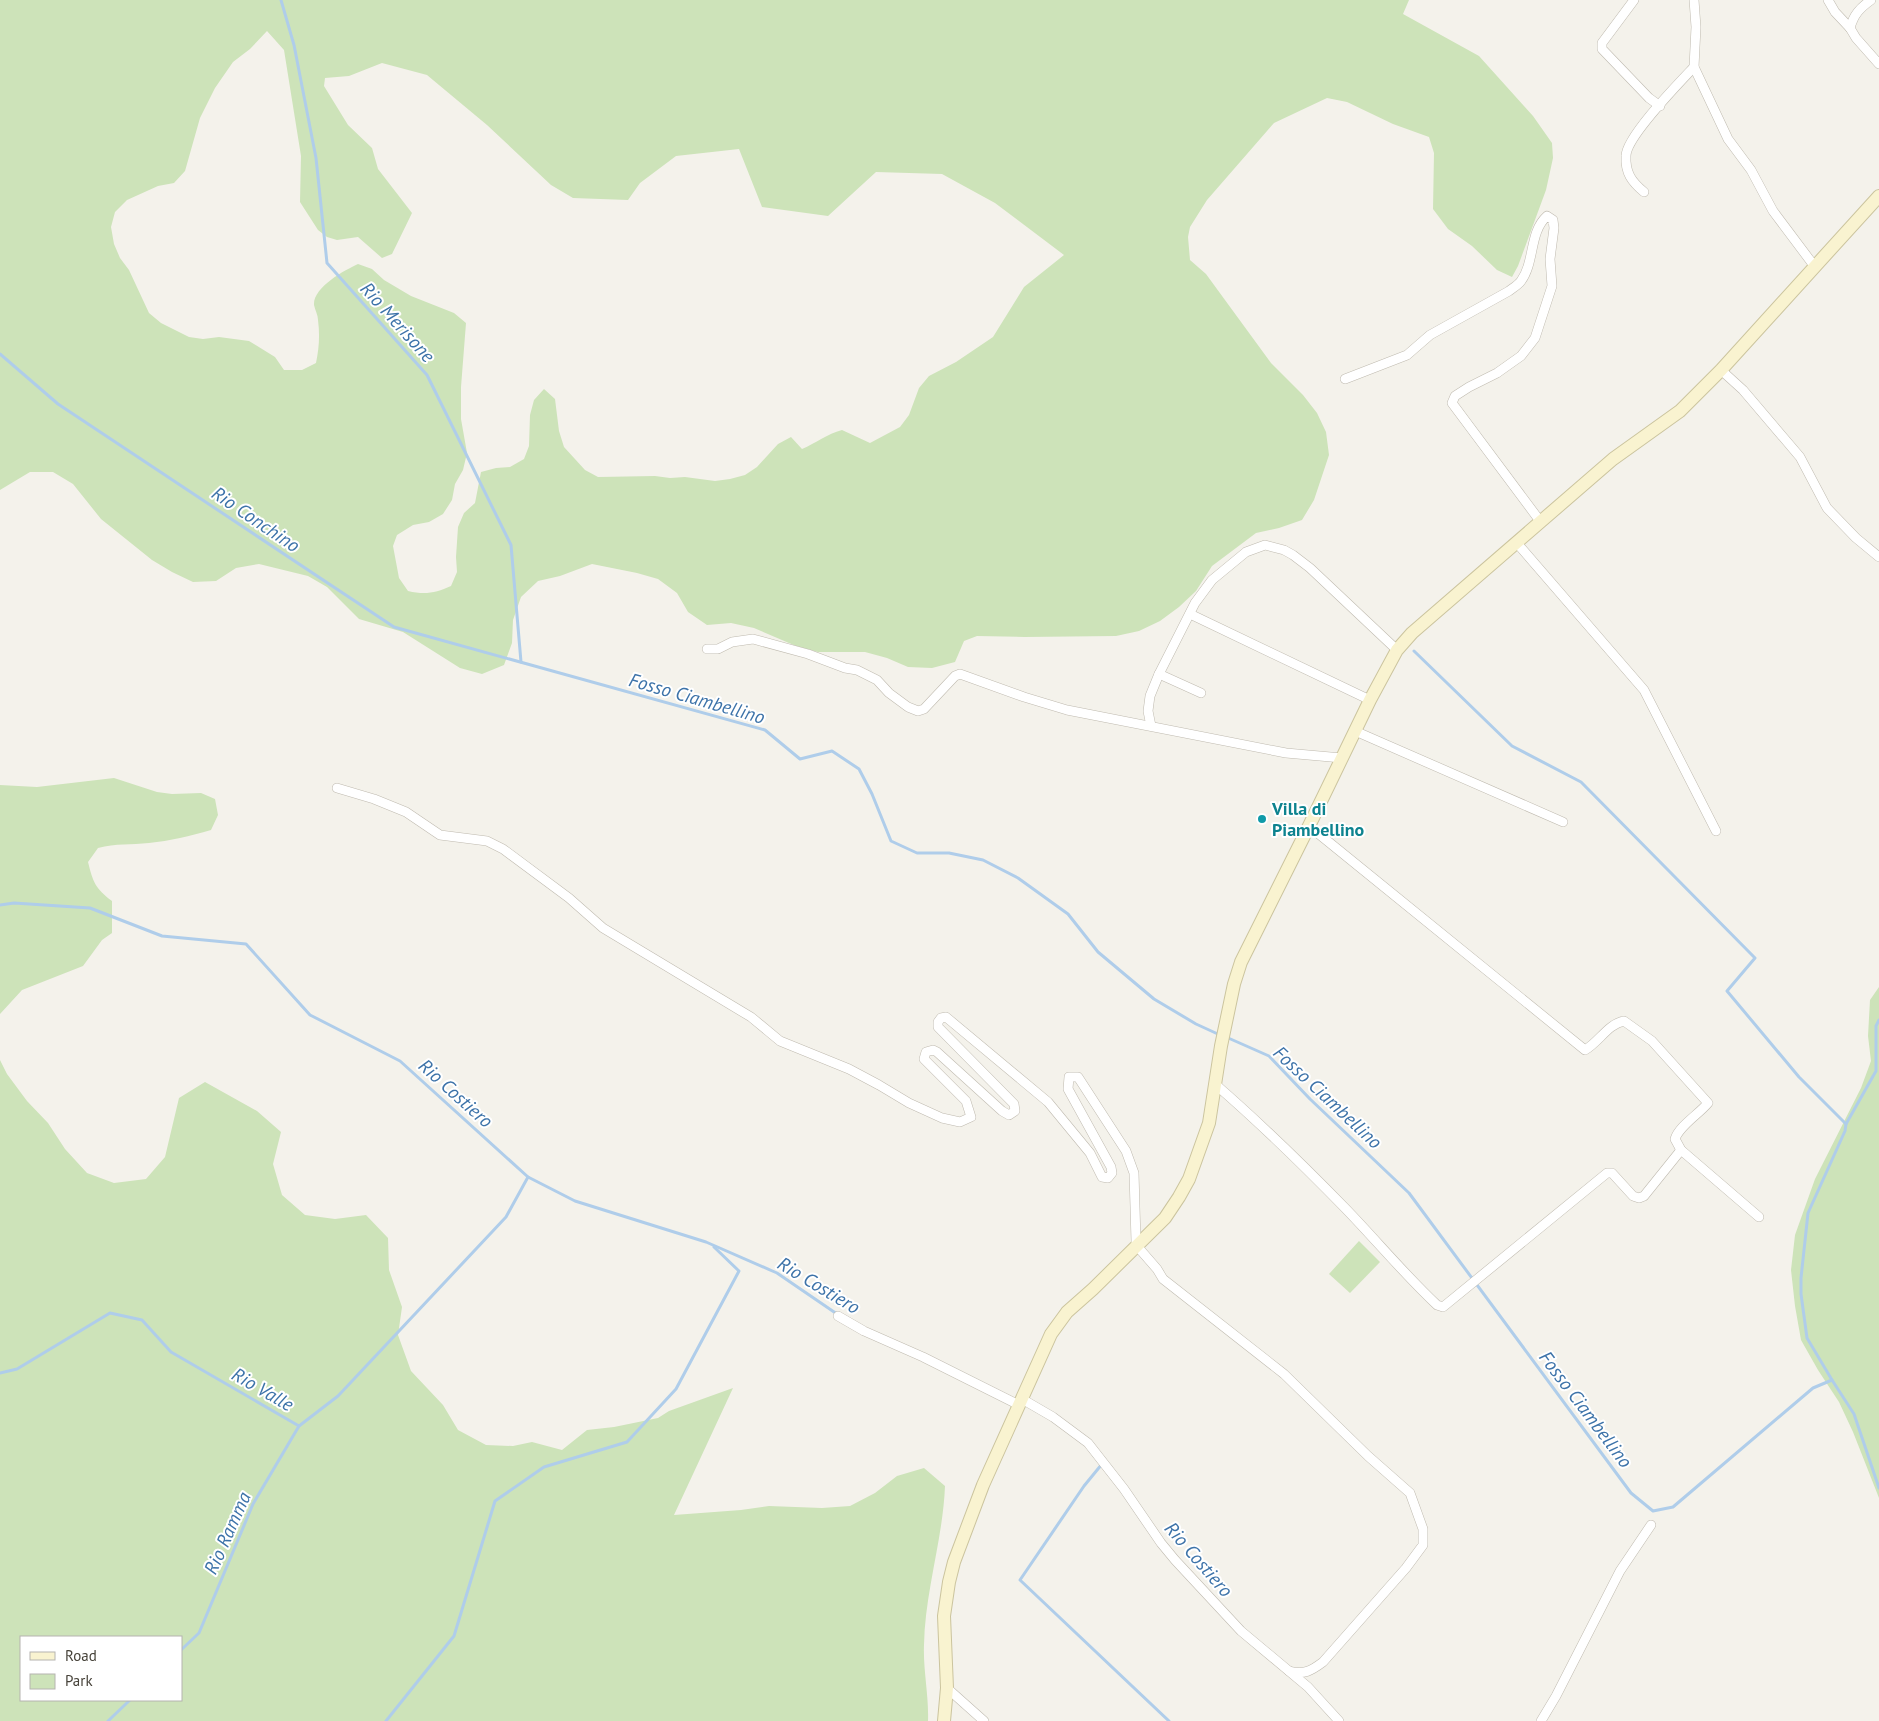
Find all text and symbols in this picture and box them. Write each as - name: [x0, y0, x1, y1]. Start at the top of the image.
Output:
- water label: Rio Merisone: [356, 277, 440, 367]
- water label: Rio Conchino: [207, 481, 305, 557]
- water label: Fosso Ciambellino: [626, 667, 768, 729]
- place label: Villa di Piambellino: [1271, 797, 1365, 841]
- marker: Villa di Piambellino: [1256, 813, 1268, 825]
- water label: Fosso Ciambellino: [1269, 1040, 1387, 1154]
- water label: Rio Costiero: [414, 1053, 498, 1133]
- water label: Rio Costiero: [773, 1251, 865, 1319]
- water label: Fosso Ciambellino: [1534, 1346, 1638, 1472]
- water label: Rio Valle: [228, 1362, 298, 1416]
- water label: Rio Ramma: [198, 1488, 256, 1578]
- water label: Rio Costiero: [1160, 1516, 1238, 1602]
- legend: [20, 1636, 182, 1701]
- text: Road: [65, 1646, 97, 1665]
- text: Park: [65, 1671, 93, 1690]

